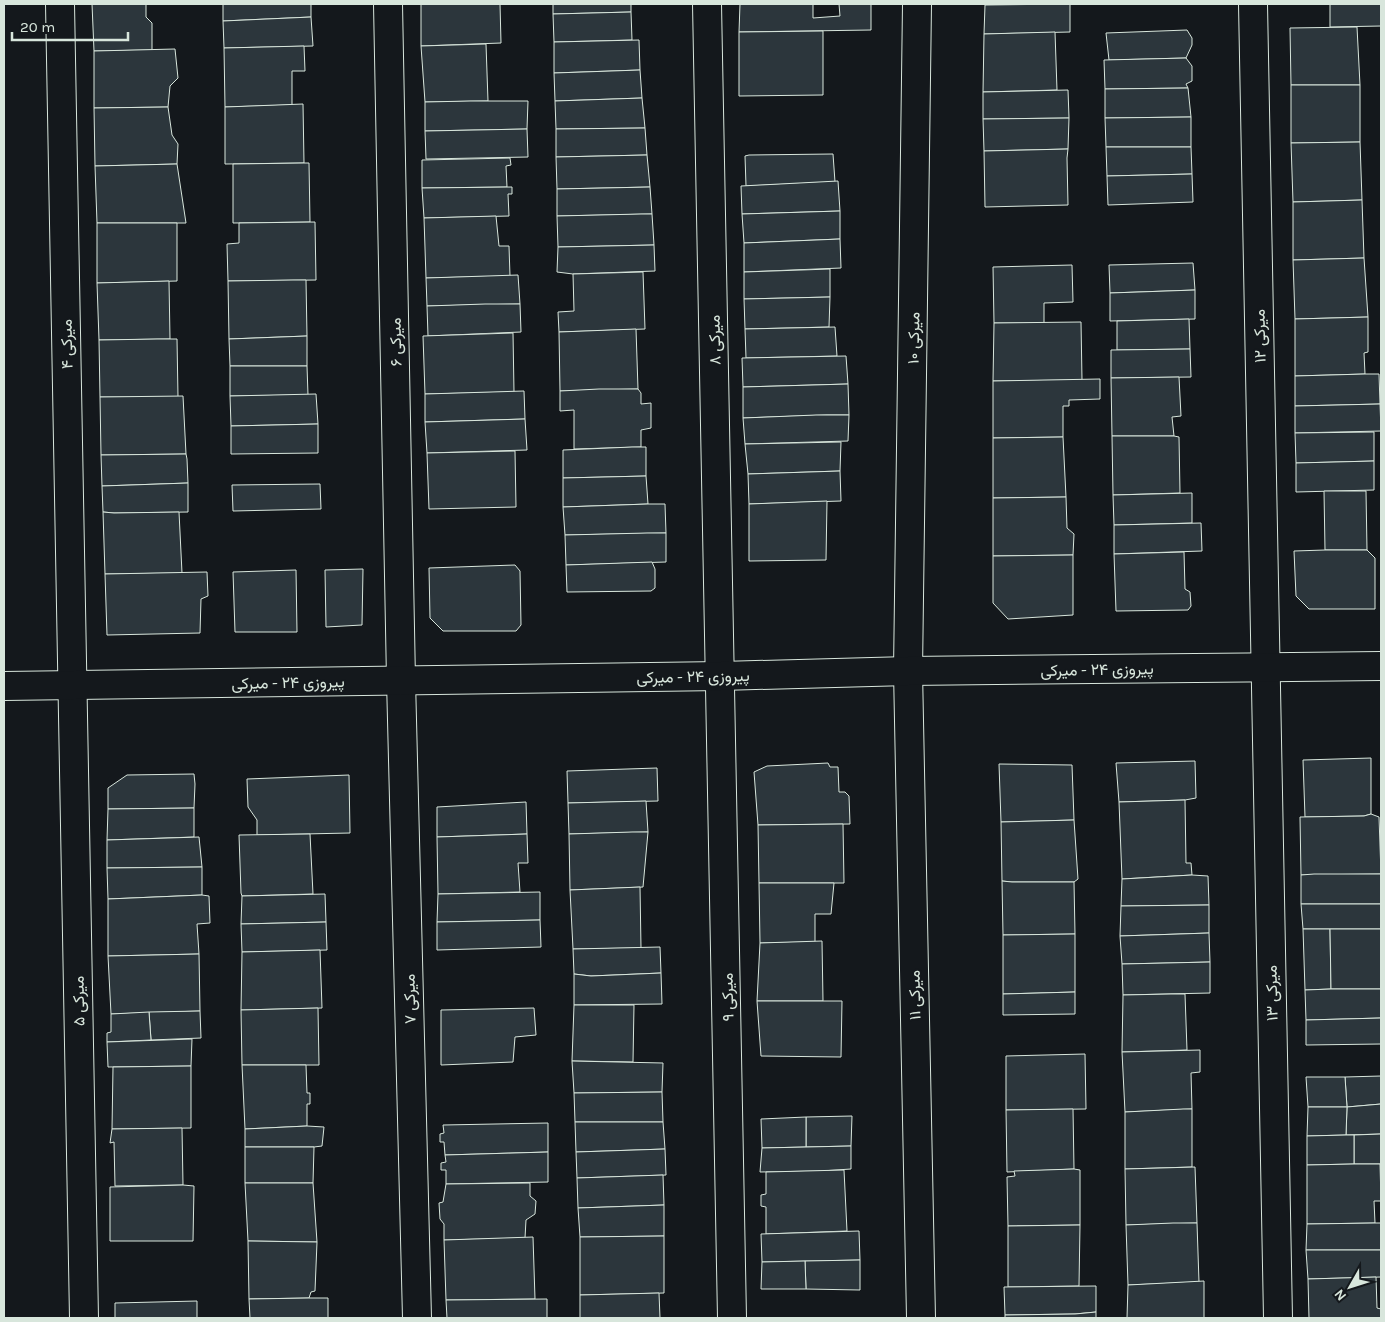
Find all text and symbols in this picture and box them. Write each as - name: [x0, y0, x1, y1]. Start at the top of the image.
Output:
- scale bar: [12, 10, 129, 42]
- text: 20 m: [20, 18, 55, 36]
- street label: میرکی ۱۲: [1250, 309, 1270, 363]
- street label: میرکی ۱۰: [904, 312, 924, 364]
- street label: میرکی ۸: [705, 315, 725, 365]
- street label: میرکی ۶: [386, 317, 406, 366]
- street label: میرکی ۴: [57, 319, 77, 369]
- street label: پیروزی ۲۴ - میرکی: [1040, 659, 1154, 682]
- street label: پیروزی ۲۴ - میرکی: [636, 666, 750, 689]
- street label: پیروزی ۲۴ - میرکی: [231, 672, 345, 695]
- street label: میرکی ۱۳: [1262, 965, 1282, 1021]
- street label: میرکی ۱۱: [905, 970, 925, 1020]
- street label: میرکی ۹: [718, 973, 738, 1021]
- street label: میرکی ۷: [400, 974, 420, 1024]
- street label: میرکی ۵: [69, 976, 89, 1026]
- north arrow: [1325, 1262, 1375, 1312]
- text: N: [1331, 1286, 1350, 1304]

